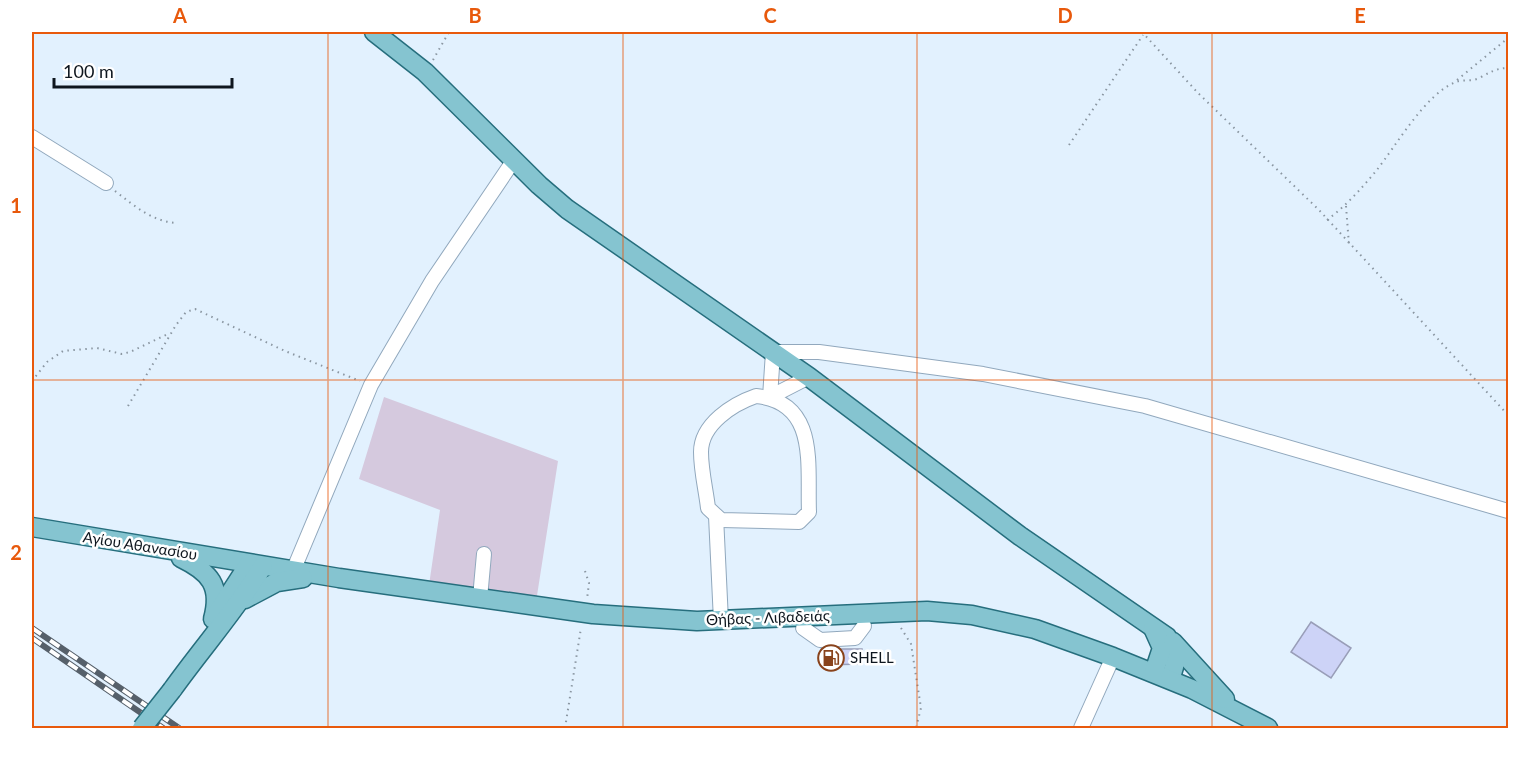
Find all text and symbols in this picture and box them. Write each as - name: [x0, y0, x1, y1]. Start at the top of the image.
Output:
- text: A: [172, 3, 187, 27]
- text: B: [468, 3, 482, 27]
- text: C: [763, 3, 777, 27]
- text: D: [1057, 3, 1073, 27]
- text: E: [1354, 3, 1366, 27]
- scale bar: [54, 51, 232, 89]
- text: 100 m: [63, 60, 114, 82]
- text: 1: [10, 193, 22, 217]
- street label: Αγίου Αθανασίου: [82, 527, 198, 563]
- text: 2: [10, 540, 22, 564]
- street label: Θήβας - Λιβαδειάς: [706, 606, 830, 628]
- fuel station icon: SHELL: [816, 643, 846, 673]
- place label: SHELL: [850, 648, 894, 666]

